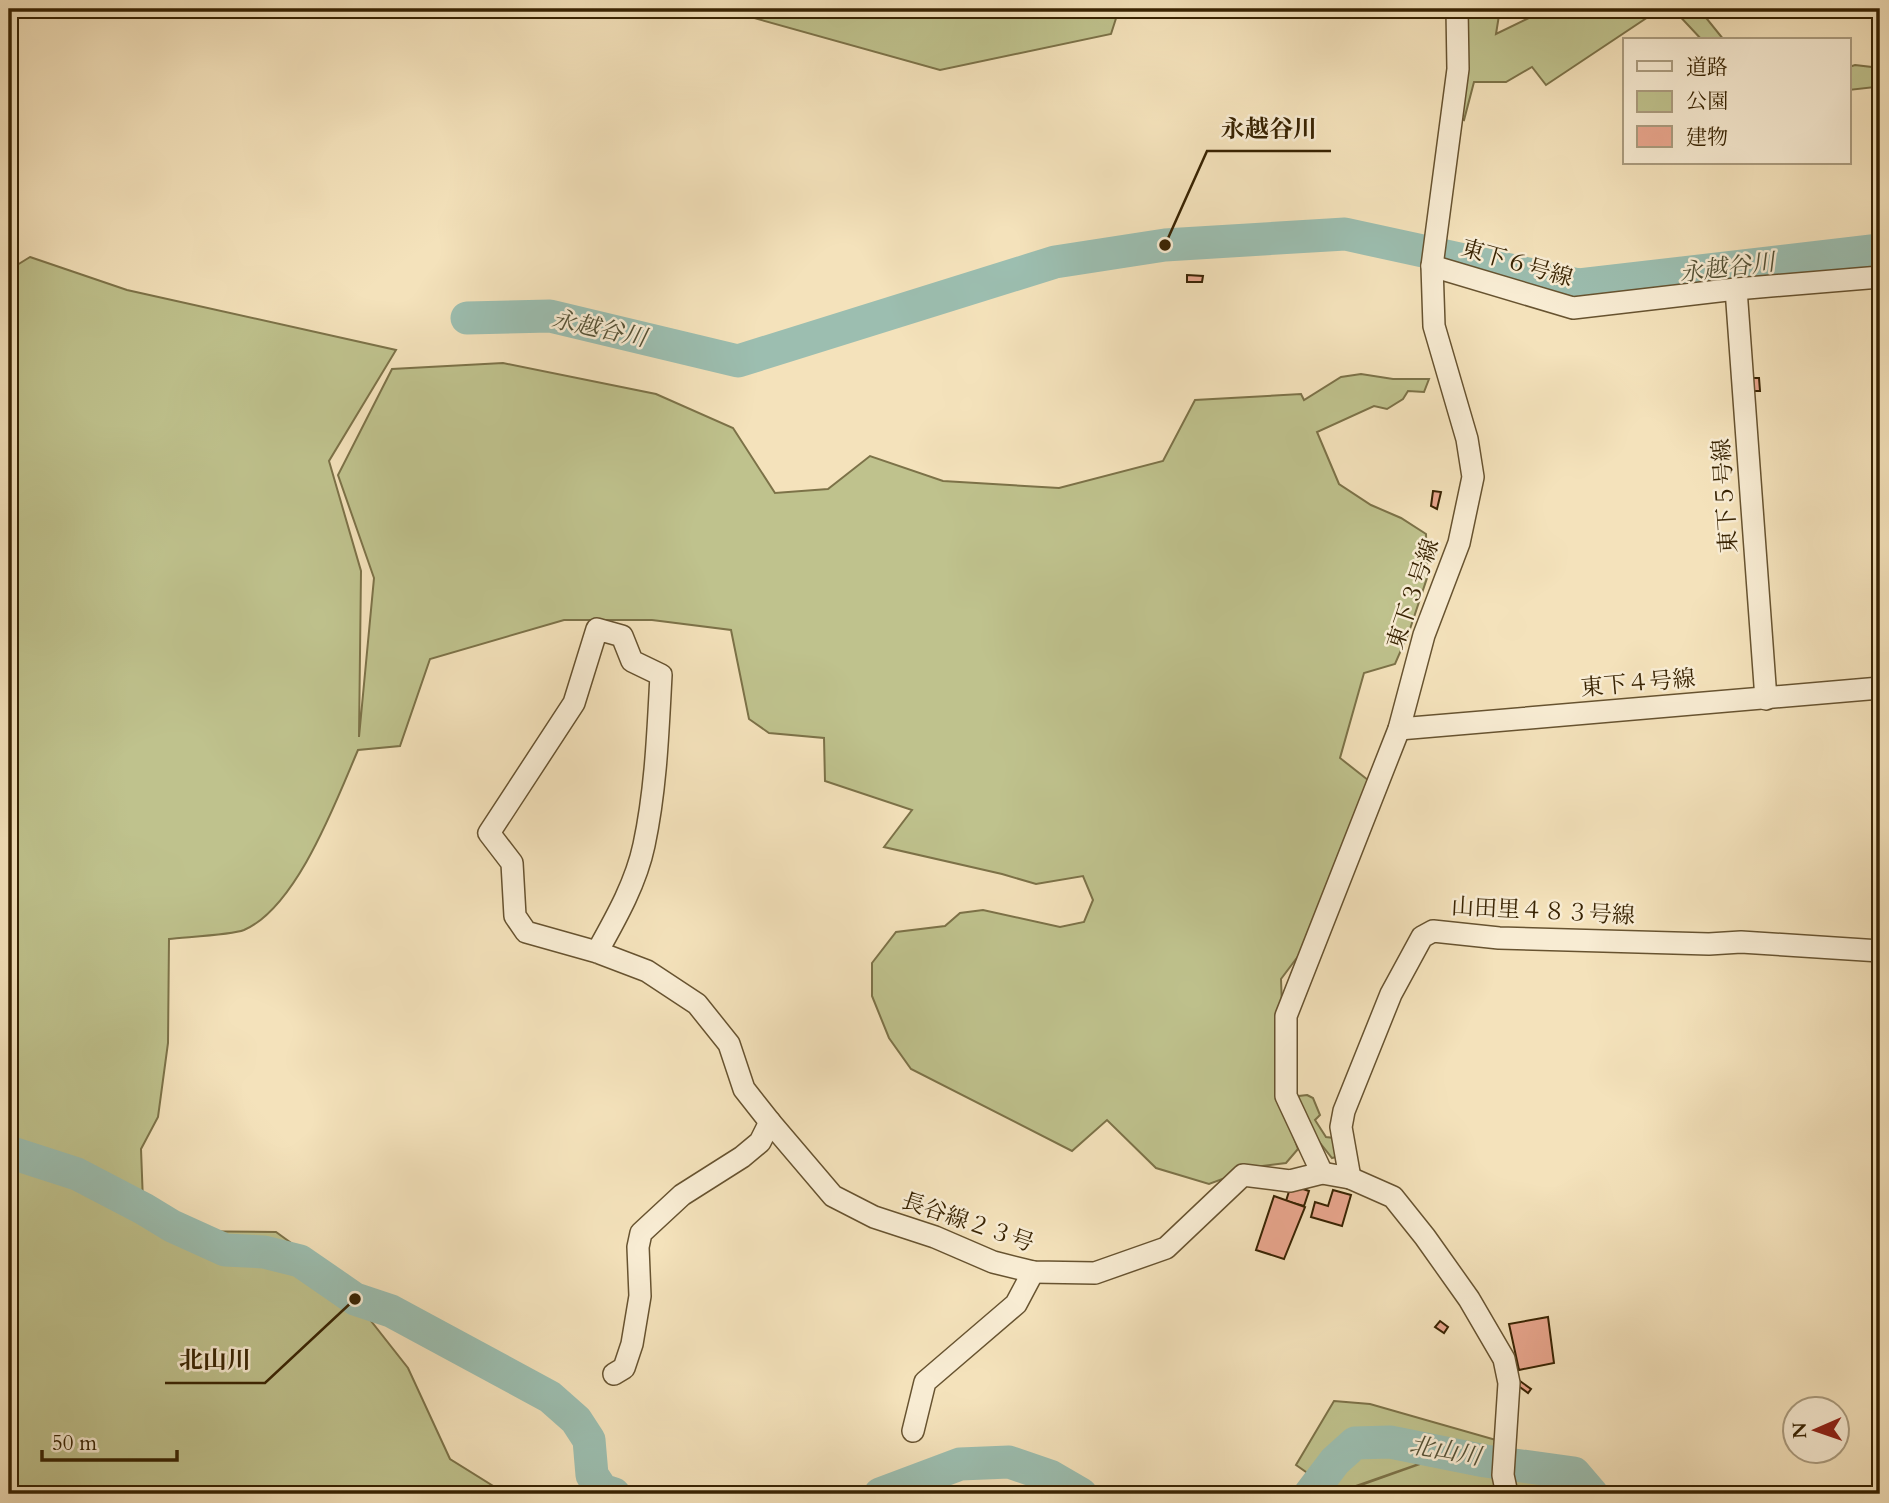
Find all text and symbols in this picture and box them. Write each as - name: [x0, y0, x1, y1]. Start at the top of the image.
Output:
- legend: [1623, 38, 1850, 164]
- text: 道路: [1686, 53, 1728, 82]
- text: 公園: [1686, 87, 1728, 116]
- callout: 永越谷川: [1207, 106, 1331, 151]
- text: 永越谷川: [1221, 113, 1317, 146]
- text: 建物: [1686, 123, 1728, 152]
- street label: 東下６号線: [1457, 232, 1577, 294]
- water label: 永越谷川: [1677, 245, 1780, 290]
- water label: 永越谷川: [549, 303, 652, 356]
- street label: 東下５号線: [1706, 438, 1744, 554]
- street label: 東下３号線: [1380, 535, 1446, 653]
- street label: 東下４号線: [1579, 663, 1697, 703]
- street label: 山田里４８３号線: [1450, 891, 1636, 931]
- street label: 長谷線２３号: [898, 1185, 1038, 1259]
- callout: 北山川: [165, 1338, 265, 1383]
- text: 北山川: [179, 1344, 251, 1377]
- north arrow: [1780, 1394, 1850, 1464]
- scale bar: [42, 1419, 177, 1463]
- text: N: [1787, 1421, 1813, 1439]
- water label: 北山川: [1407, 1428, 1486, 1474]
- text: 50 m: [52, 1429, 97, 1458]

